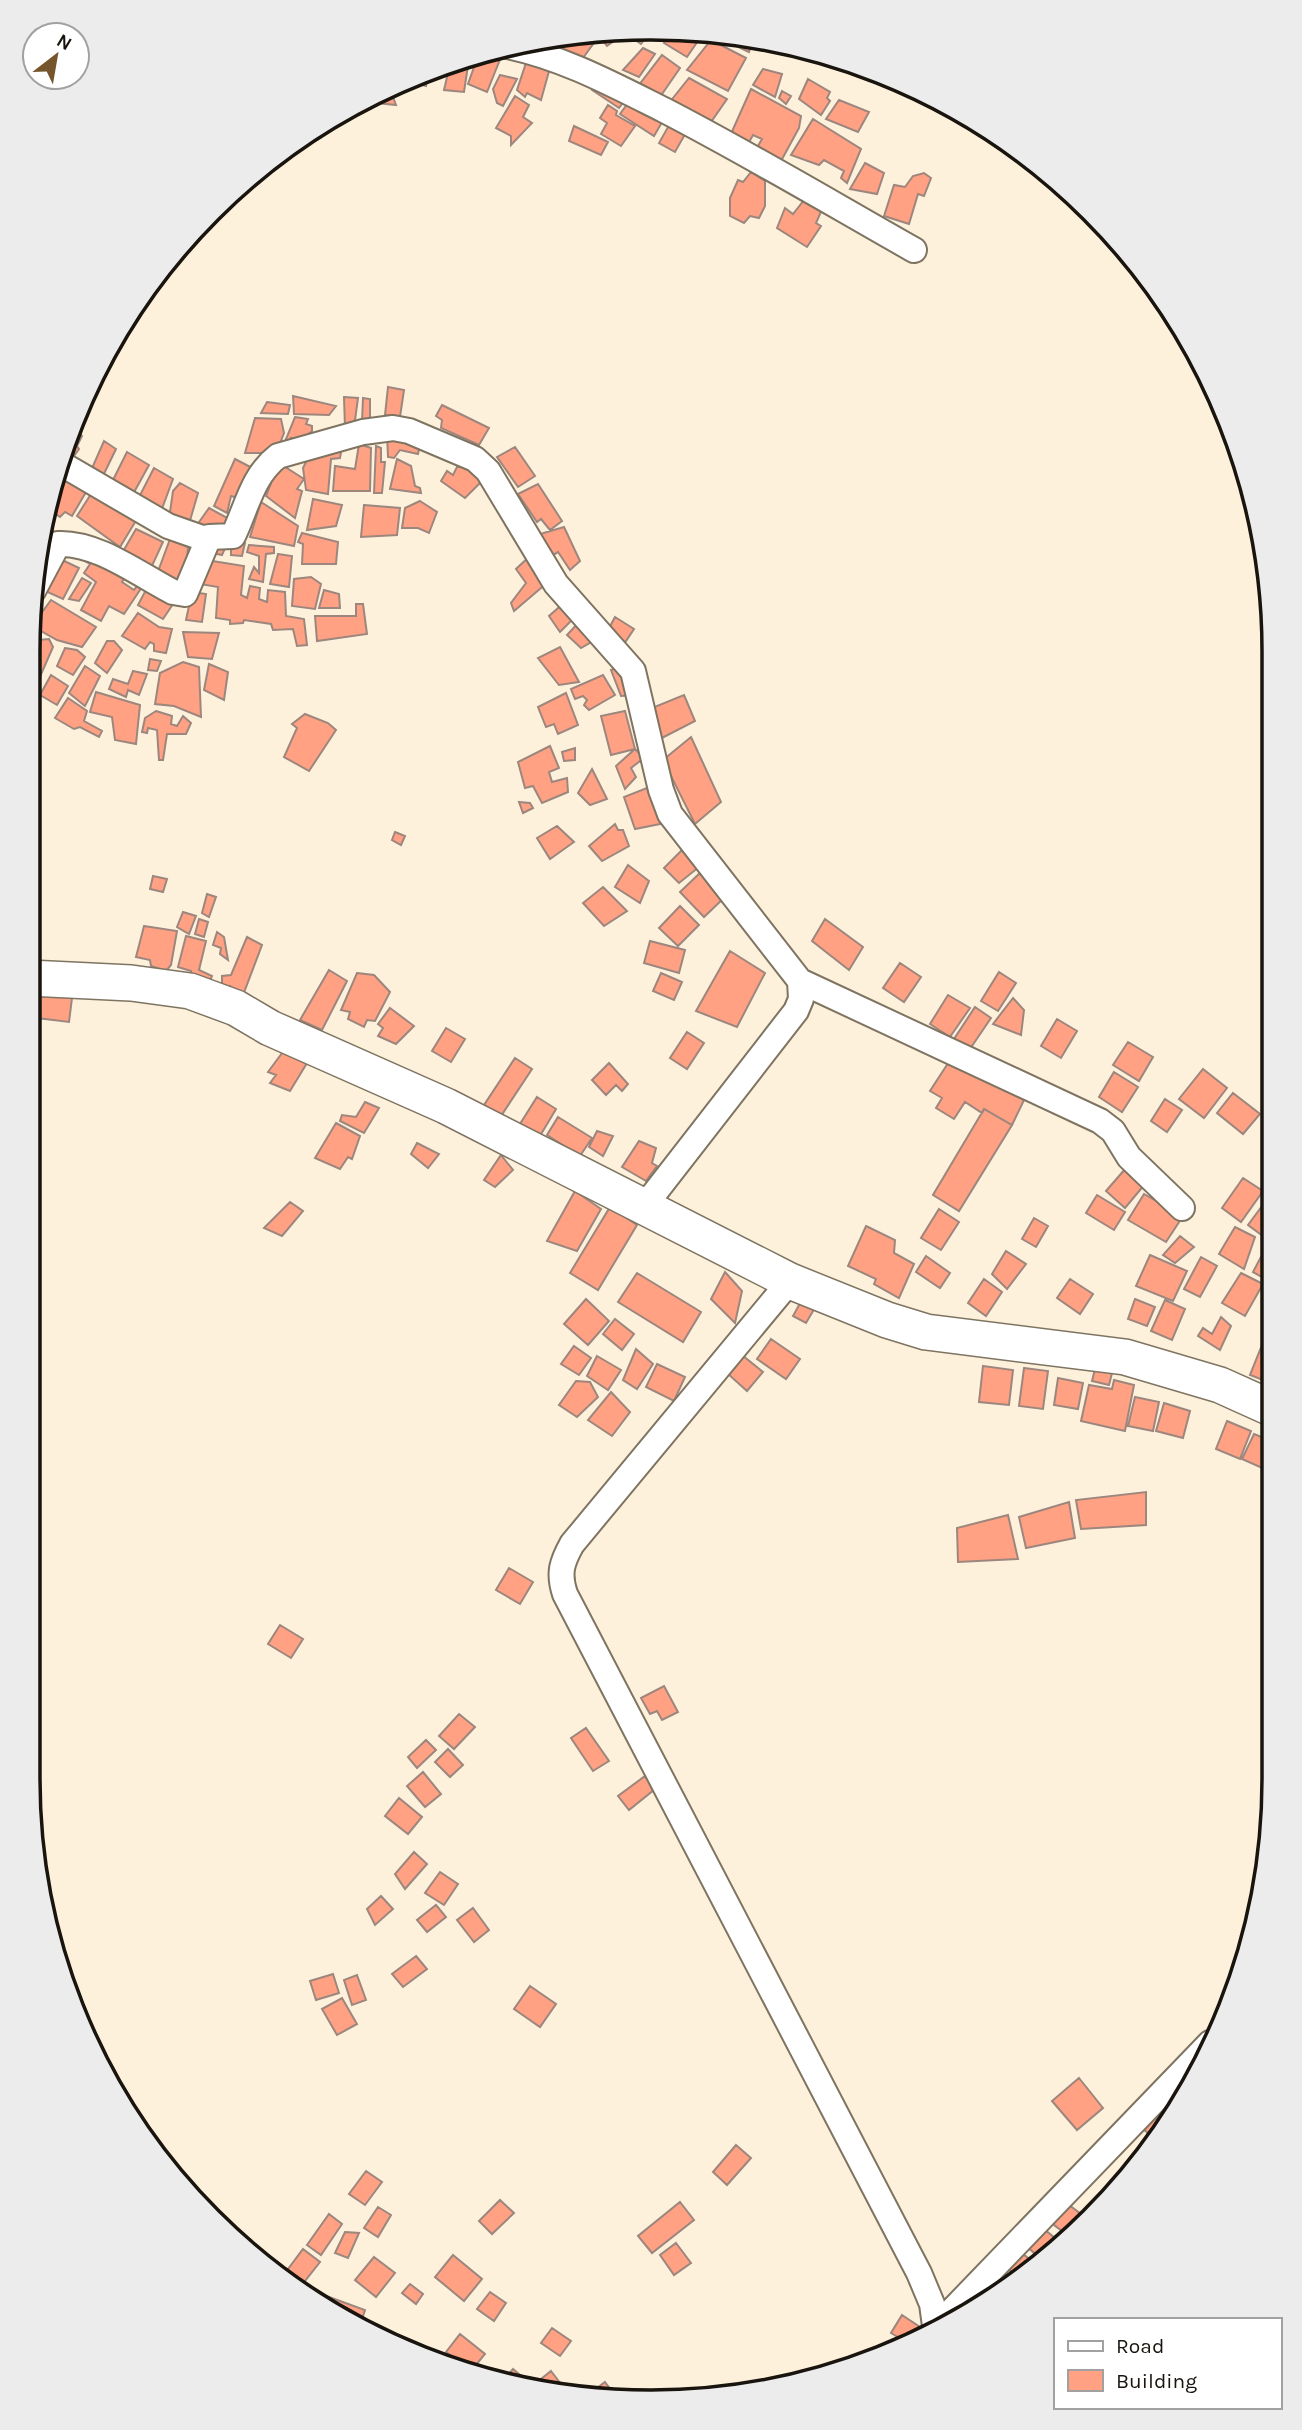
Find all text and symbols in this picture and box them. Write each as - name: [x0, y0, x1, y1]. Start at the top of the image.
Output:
- north arrow: [21, 21, 91, 91]
- text: N: [53, 29, 76, 55]
- legend: [1054, 2318, 1281, 2409]
- text: Road: [1116, 2334, 1164, 2358]
- text: Building: [1116, 2369, 1197, 2393]

